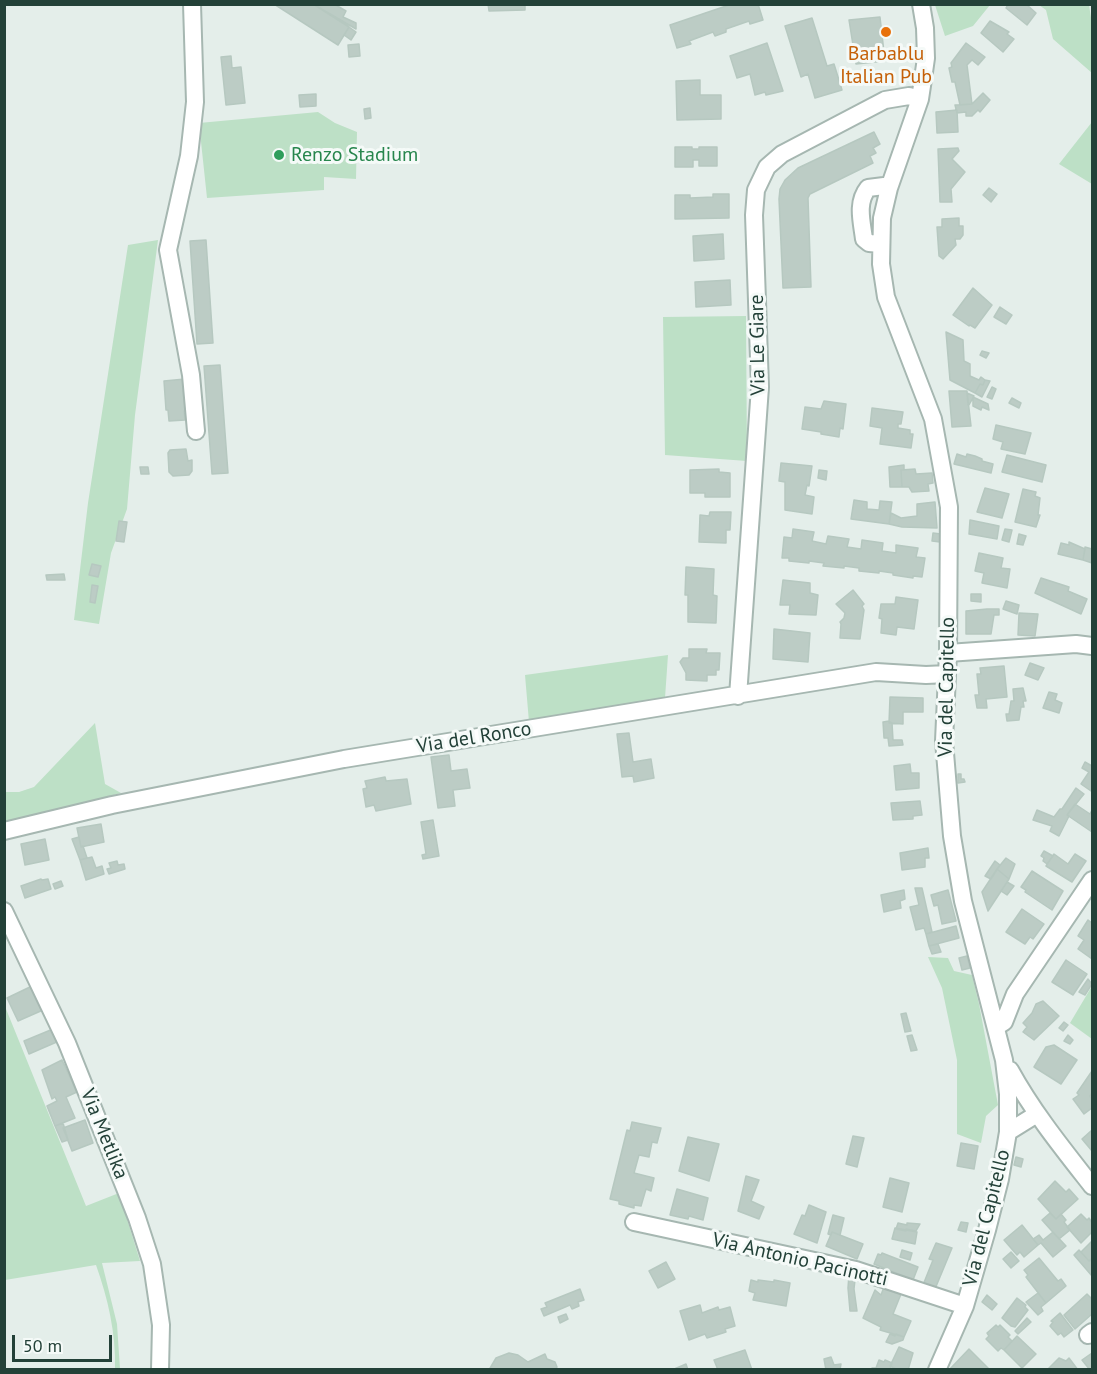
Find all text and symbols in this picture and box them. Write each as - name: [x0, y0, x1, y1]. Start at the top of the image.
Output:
- marker: Barbablu Italian Pub: [879, 25, 893, 39]
- place label: Barbablu Italian Pub: [840, 42, 932, 89]
- place label: Renzo Stadium: [291, 143, 418, 167]
- marker: Renzo Stadium: [272, 148, 286, 162]
- street label: Via Le Giare: [745, 294, 771, 396]
- street label: Via del Capitello: [934, 617, 960, 757]
- street label: Via del Ronco: [415, 717, 533, 759]
- street label: Via Metlika: [75, 1085, 133, 1183]
- street label: Via del Capitello: [958, 1147, 1016, 1289]
- street label: Via Antonio Pacinotti: [710, 1228, 890, 1292]
- scale bar: [15, 1323, 116, 1361]
- text: 50 m: [23, 1334, 62, 1357]

